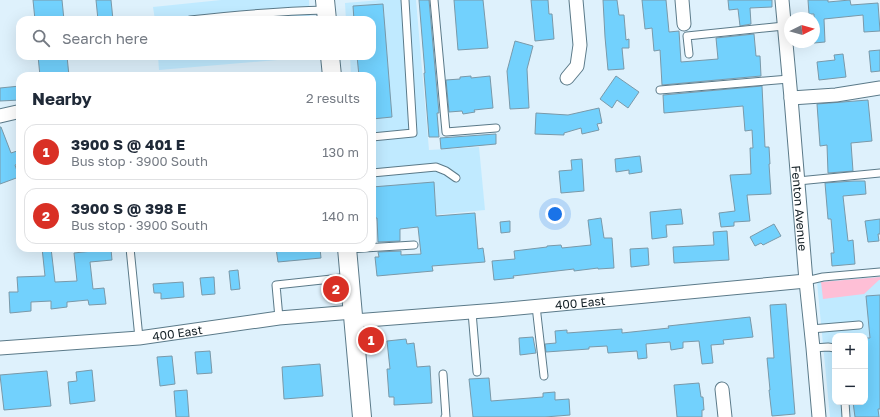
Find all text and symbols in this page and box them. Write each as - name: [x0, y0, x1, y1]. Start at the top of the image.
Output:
- north arrow: [784, 12, 820, 48]
- search box: [16, 16, 376, 60]
- icon: search: [30, 27, 52, 49]
- text: Search here: [62, 29, 148, 47]
- text: Nearby: [32, 88, 92, 109]
- text: 2 results: [306, 90, 360, 106]
- text: 3900 S @ 401 E: [71, 135, 185, 153]
- text: 1: [43, 144, 49, 160]
- text: 130 m: [322, 144, 359, 160]
- text: Bus stop · 3900 South: [71, 153, 208, 169]
- street label: Fenton Avenue: [789, 165, 811, 252]
- text: 3900 S @ 398 E: [71, 199, 186, 217]
- your location: [545, 204, 565, 224]
- text: 2: [42, 208, 50, 224]
- text: 140 m: [322, 208, 359, 224]
- text: Bus stop · 3900 South: [71, 217, 208, 233]
- pin: 2: [323, 274, 349, 304]
- street label: 400 East: [554, 292, 606, 312]
- street label: 400 East: [151, 322, 203, 344]
- pin: 1: [358, 325, 384, 355]
- map controls: [832, 333, 868, 405]
- button: +: [832, 333, 868, 369]
- button: −: [832, 369, 868, 405]

